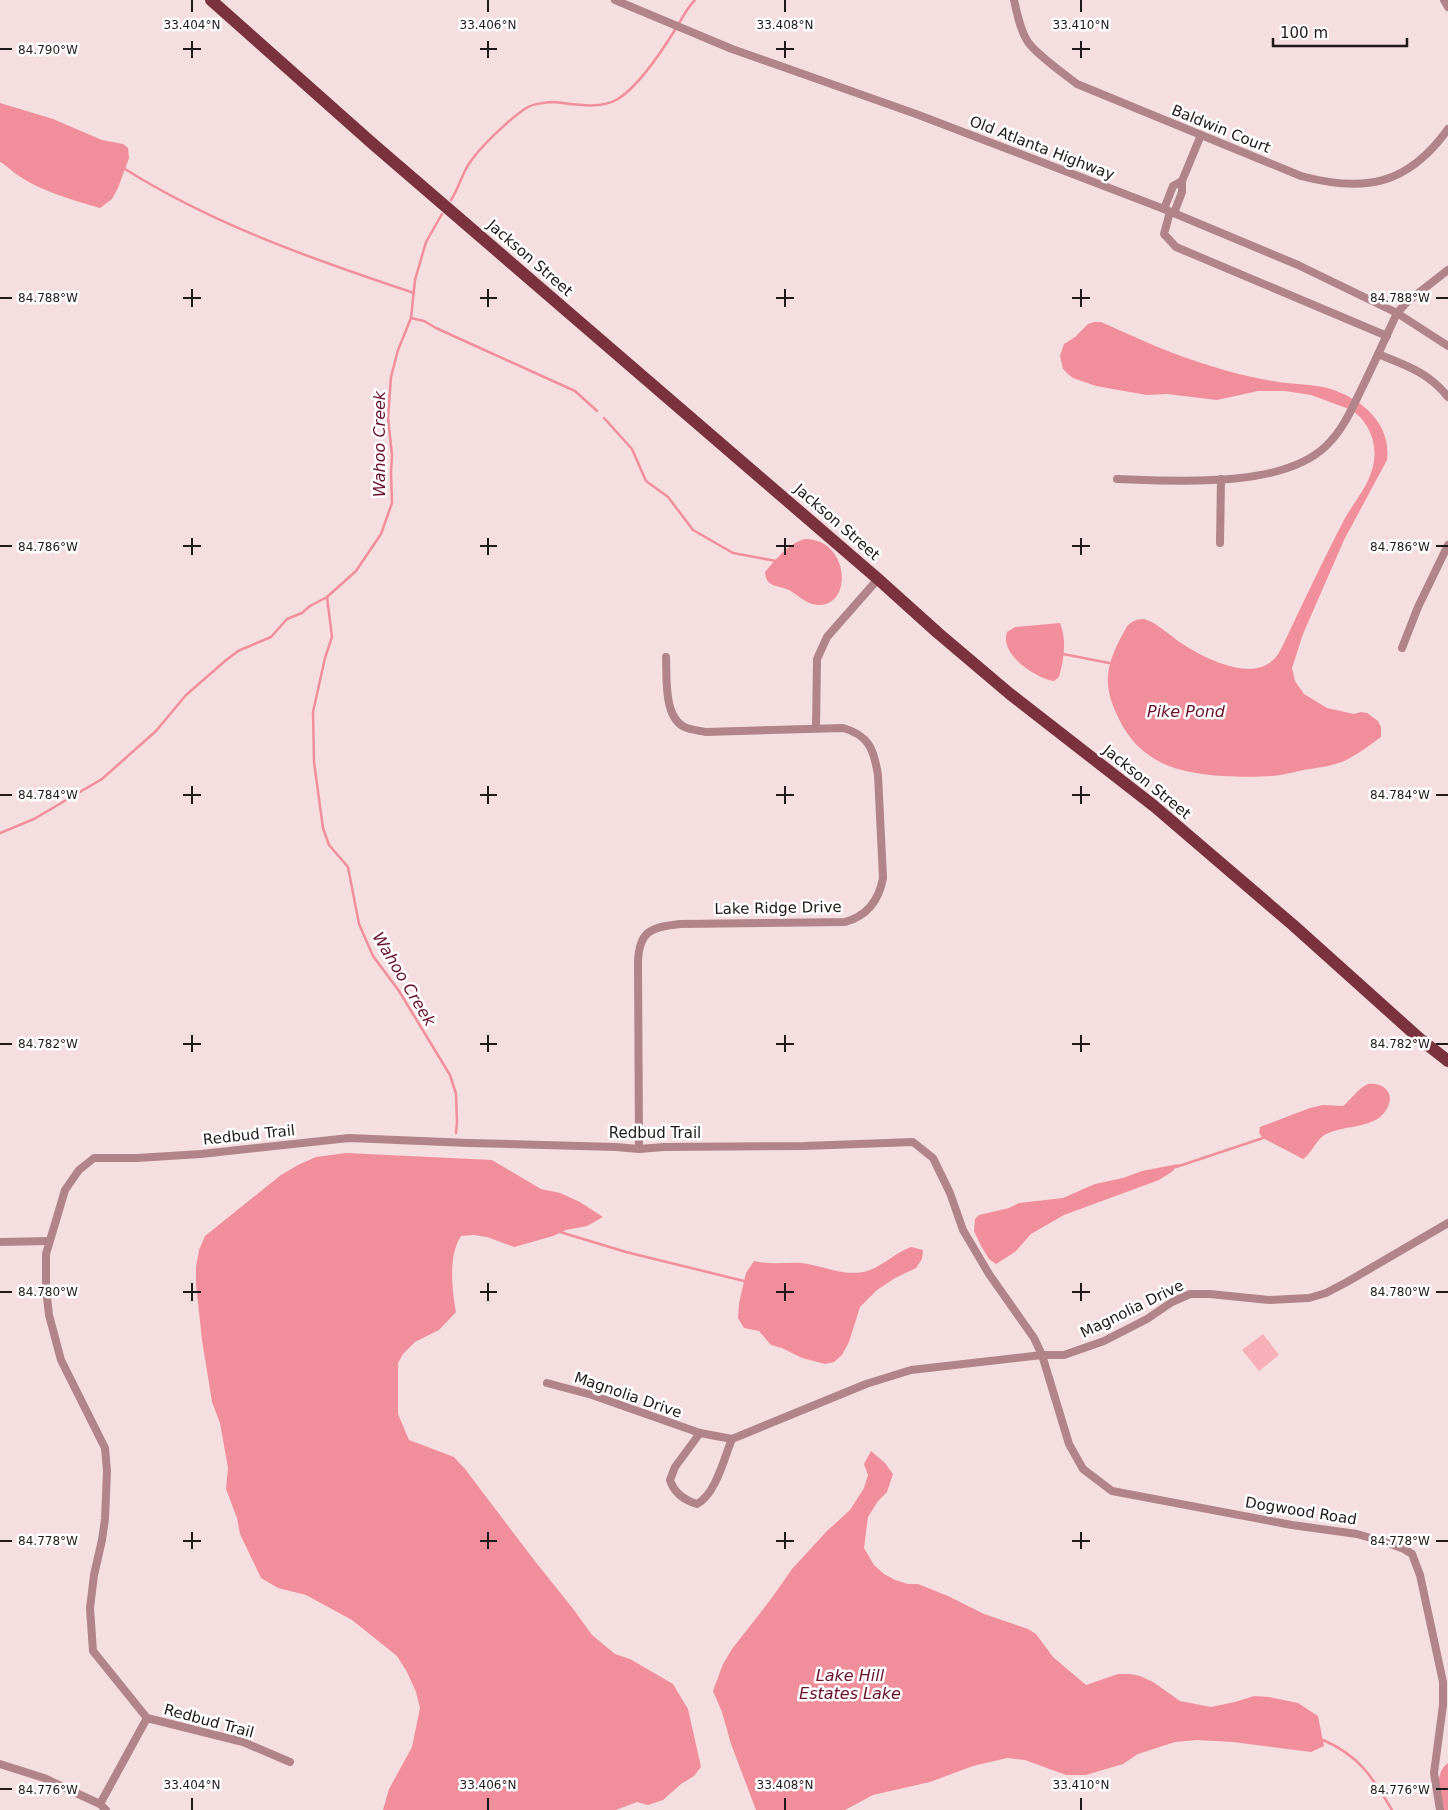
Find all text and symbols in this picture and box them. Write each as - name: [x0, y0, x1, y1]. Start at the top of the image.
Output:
- scale bar: [1273, 15, 1407, 47]
- text: 33.404°N: [164, 18, 220, 32]
- text: 33.406°N: [460, 18, 516, 32]
- text: 33.408°N: [757, 18, 813, 32]
- text: 33.410°N: [1053, 18, 1109, 32]
- text: 100 m: [1280, 24, 1328, 42]
- text: 84.790°W: [18, 43, 78, 57]
- street label: Baldwin Court: [1169, 101, 1273, 157]
- street label: Old Atlanta Highway: [967, 112, 1117, 184]
- street label: Jackson Street: [483, 215, 577, 300]
- text: 84.788°W: [18, 291, 78, 305]
- text: 84.788°W: [1370, 291, 1430, 305]
- water label: Wahoo Creek: [370, 390, 389, 497]
- street label: Jackson Street: [790, 479, 884, 564]
- text: 84.786°W: [18, 540, 78, 554]
- text: 84.786°W: [1370, 540, 1430, 554]
- water label: Pike Pond: [1147, 702, 1226, 721]
- street label: Jackson Street: [1099, 741, 1194, 823]
- text: 84.784°W: [18, 788, 78, 802]
- text: 84.784°W: [1370, 788, 1430, 802]
- street label: Lake Ridge Drive: [714, 898, 842, 918]
- water label: Wahoo Creek: [368, 929, 440, 1030]
- text: 84.782°W: [18, 1037, 78, 1051]
- text: 84.782°W: [1370, 1037, 1430, 1051]
- street label: Redbud Trail: [202, 1121, 296, 1149]
- street label: Redbud Trail: [609, 1124, 701, 1142]
- street label: Magnolia Drive: [1077, 1276, 1187, 1342]
- text: 84.780°W: [18, 1285, 78, 1299]
- text: 84.780°W: [1370, 1285, 1430, 1299]
- street label: Magnolia Drive: [572, 1368, 684, 1422]
- street label: Dogwood Road: [1244, 1493, 1358, 1529]
- text: 84.778°W: [18, 1534, 78, 1548]
- text: 84.778°W: [1370, 1534, 1430, 1548]
- water label: Lake Hill Estates Lake: [799, 1666, 901, 1703]
- street label: Redbud Trail: [162, 1700, 256, 1742]
- text: 33.404°N: [164, 1778, 220, 1792]
- text: 33.406°N: [460, 1778, 516, 1792]
- text: 33.408°N: [757, 1778, 813, 1792]
- text: 33.410°N: [1053, 1778, 1109, 1792]
- text: 84.776°W: [18, 1783, 78, 1797]
- text: 84.776°W: [1370, 1783, 1430, 1797]

